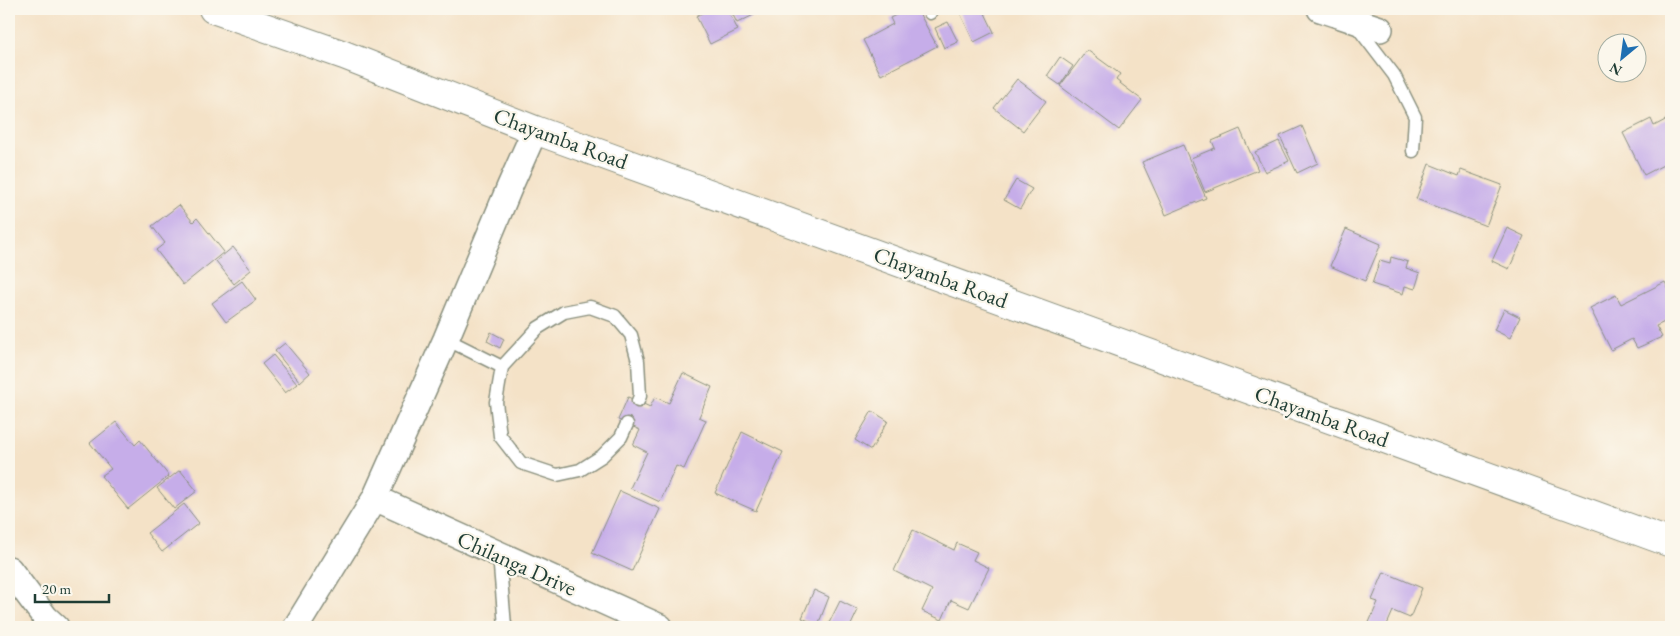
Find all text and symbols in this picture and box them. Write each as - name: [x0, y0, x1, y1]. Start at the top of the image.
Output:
- north arrow: [1598, 32, 1648, 82]
- text: N: [1606, 58, 1625, 80]
- street label: Chayamba Road: [490, 101, 633, 176]
- street label: Chayamba Road: [870, 240, 1013, 315]
- street label: Chayamba Road: [1251, 379, 1394, 454]
- street label: Chilanga Drive: [453, 524, 581, 603]
- scale bar: [35, 571, 109, 603]
- text: 20 m: [42, 579, 71, 598]

